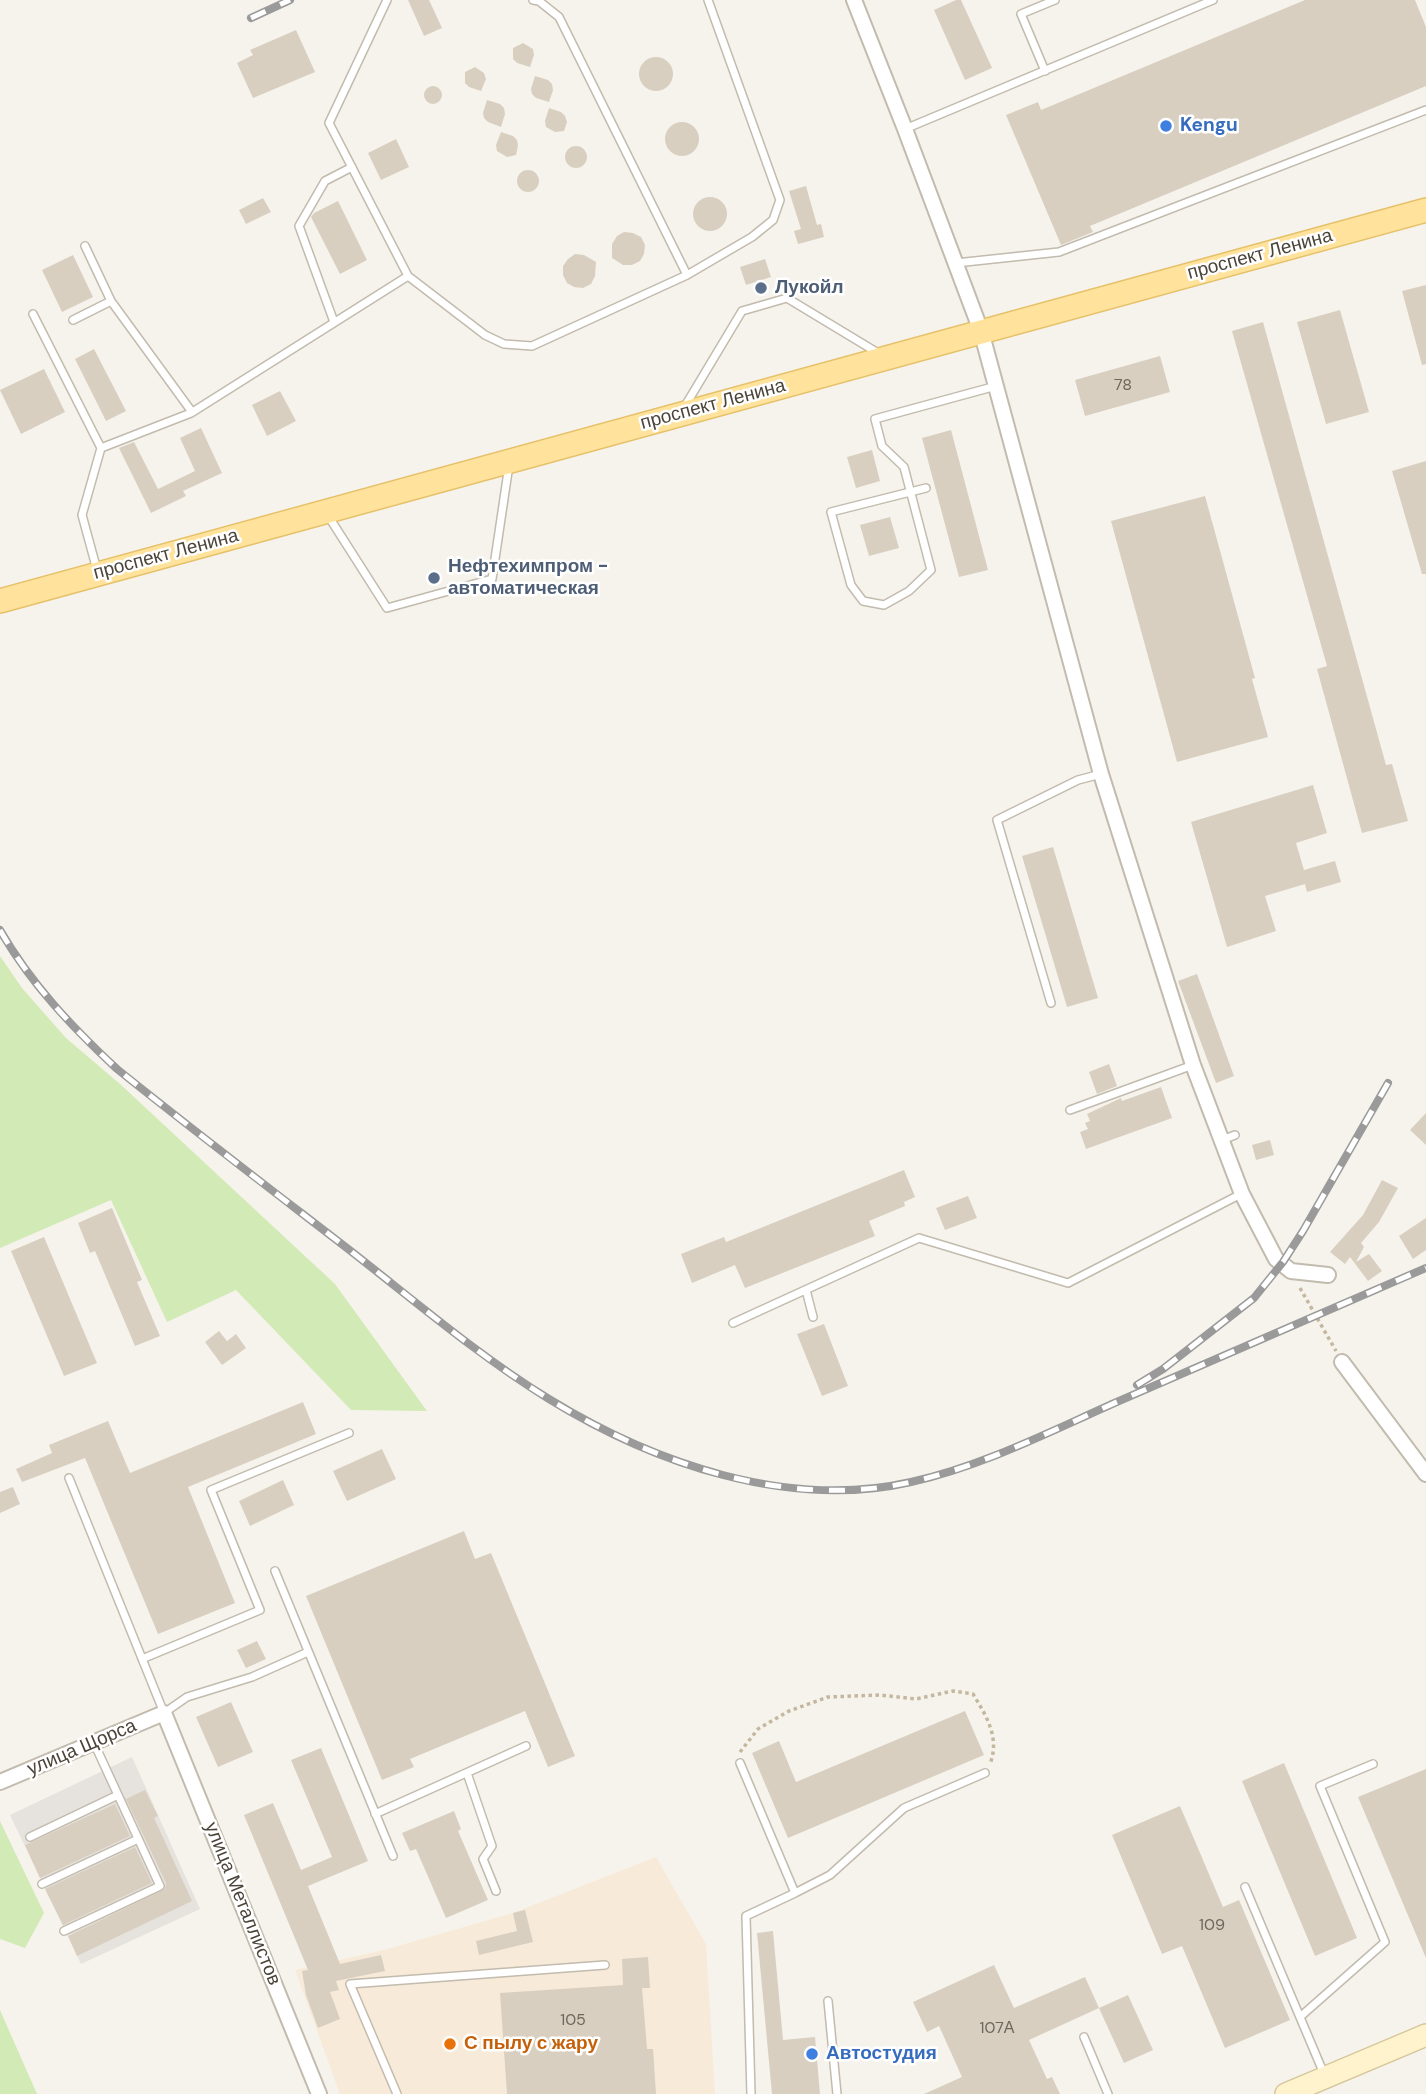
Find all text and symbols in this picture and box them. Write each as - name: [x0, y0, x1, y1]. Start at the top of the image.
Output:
- place label: Kengu: [1180, 115, 1238, 137]
- marker: Kengu: [1158, 118, 1174, 134]
- street label: проспект Ленина: [1185, 225, 1335, 285]
- place label: Лукойл: [775, 277, 844, 299]
- marker: Лукойл: [753, 280, 769, 296]
- street label: проспект Ленина: [638, 375, 788, 435]
- house number: 78: [1114, 376, 1132, 396]
- street label: проспект Ленина: [91, 525, 241, 585]
- place label: Нефтехимпром - автоматическая: [448, 556, 608, 600]
- marker: Нефтехимпром - автоматическая: [426, 570, 442, 586]
- street label: улица Щорса: [24, 1715, 140, 1781]
- street label: улица Металлистов: [199, 1819, 285, 1989]
- house number: 109: [1199, 1916, 1225, 1936]
- house number: 105: [560, 2011, 586, 2031]
- house number: 107А: [980, 2019, 1014, 2039]
- place label: С пылу с жару: [464, 2033, 598, 2055]
- marker: С пылу с жару: [442, 2036, 458, 2052]
- place label: Автостудия: [826, 2043, 937, 2065]
- marker: Автостудия: [804, 2046, 820, 2062]

